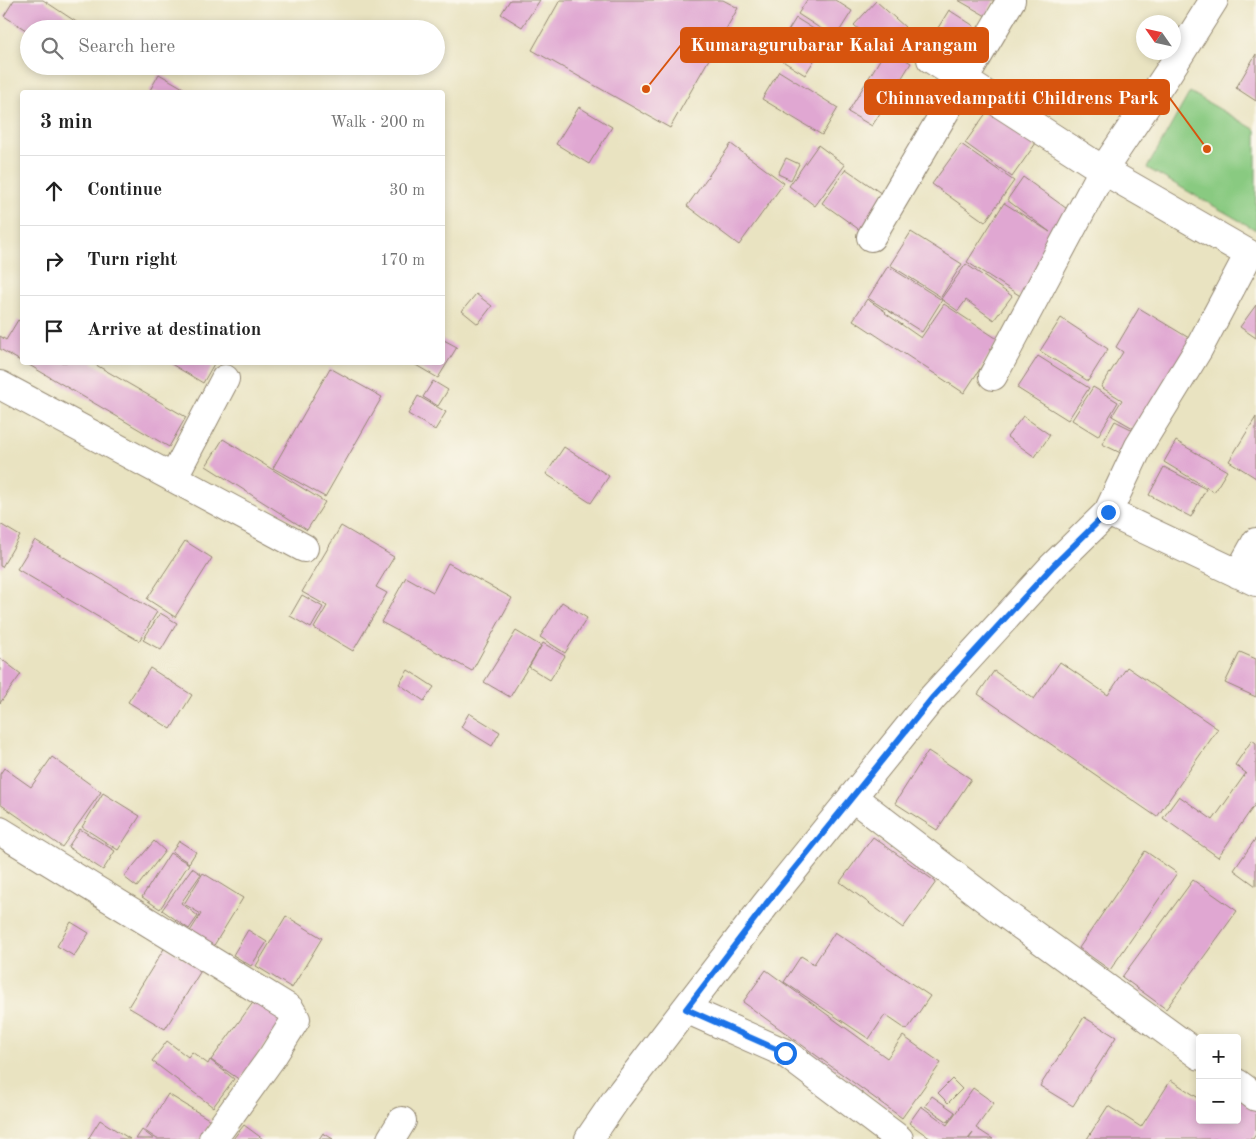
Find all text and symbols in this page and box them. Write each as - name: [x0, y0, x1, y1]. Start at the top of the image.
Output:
- north arrow: [1136, 15, 1181, 60]
- search box: [20, 20, 445, 75]
- callout: Kumaragurubarar Kalai Arangam: [681, 28, 988, 62]
- icon: search: [38, 34, 66, 62]
- text: Kumaragurubarar Kalai Arangam: [690, 37, 978, 56]
- text: Search here: [78, 38, 175, 57]
- callout: Chinnavedampatti Childrens Park: [865, 80, 1169, 114]
- text: Chinnavedampatti Childrens Park: [875, 90, 1159, 109]
- text: 3 min: [40, 112, 93, 133]
- text: Walk · 200 m: [330, 115, 425, 131]
- icon: ahead: [40, 177, 68, 205]
- text: Continue: [87, 181, 162, 200]
- text: 30 m: [389, 183, 425, 199]
- icon: right: [40, 247, 68, 275]
- text: Turn right: [87, 251, 177, 270]
- text: 170 m: [380, 253, 425, 269]
- icon: arrive: [40, 317, 68, 345]
- text: Arrive at destination: [87, 321, 261, 340]
- route end: [1097, 501, 1120, 524]
- map controls: [1196, 1034, 1241, 1124]
- button: +: [1196, 1034, 1241, 1079]
- route start: [774, 1042, 797, 1065]
- button: −: [1196, 1079, 1241, 1124]

